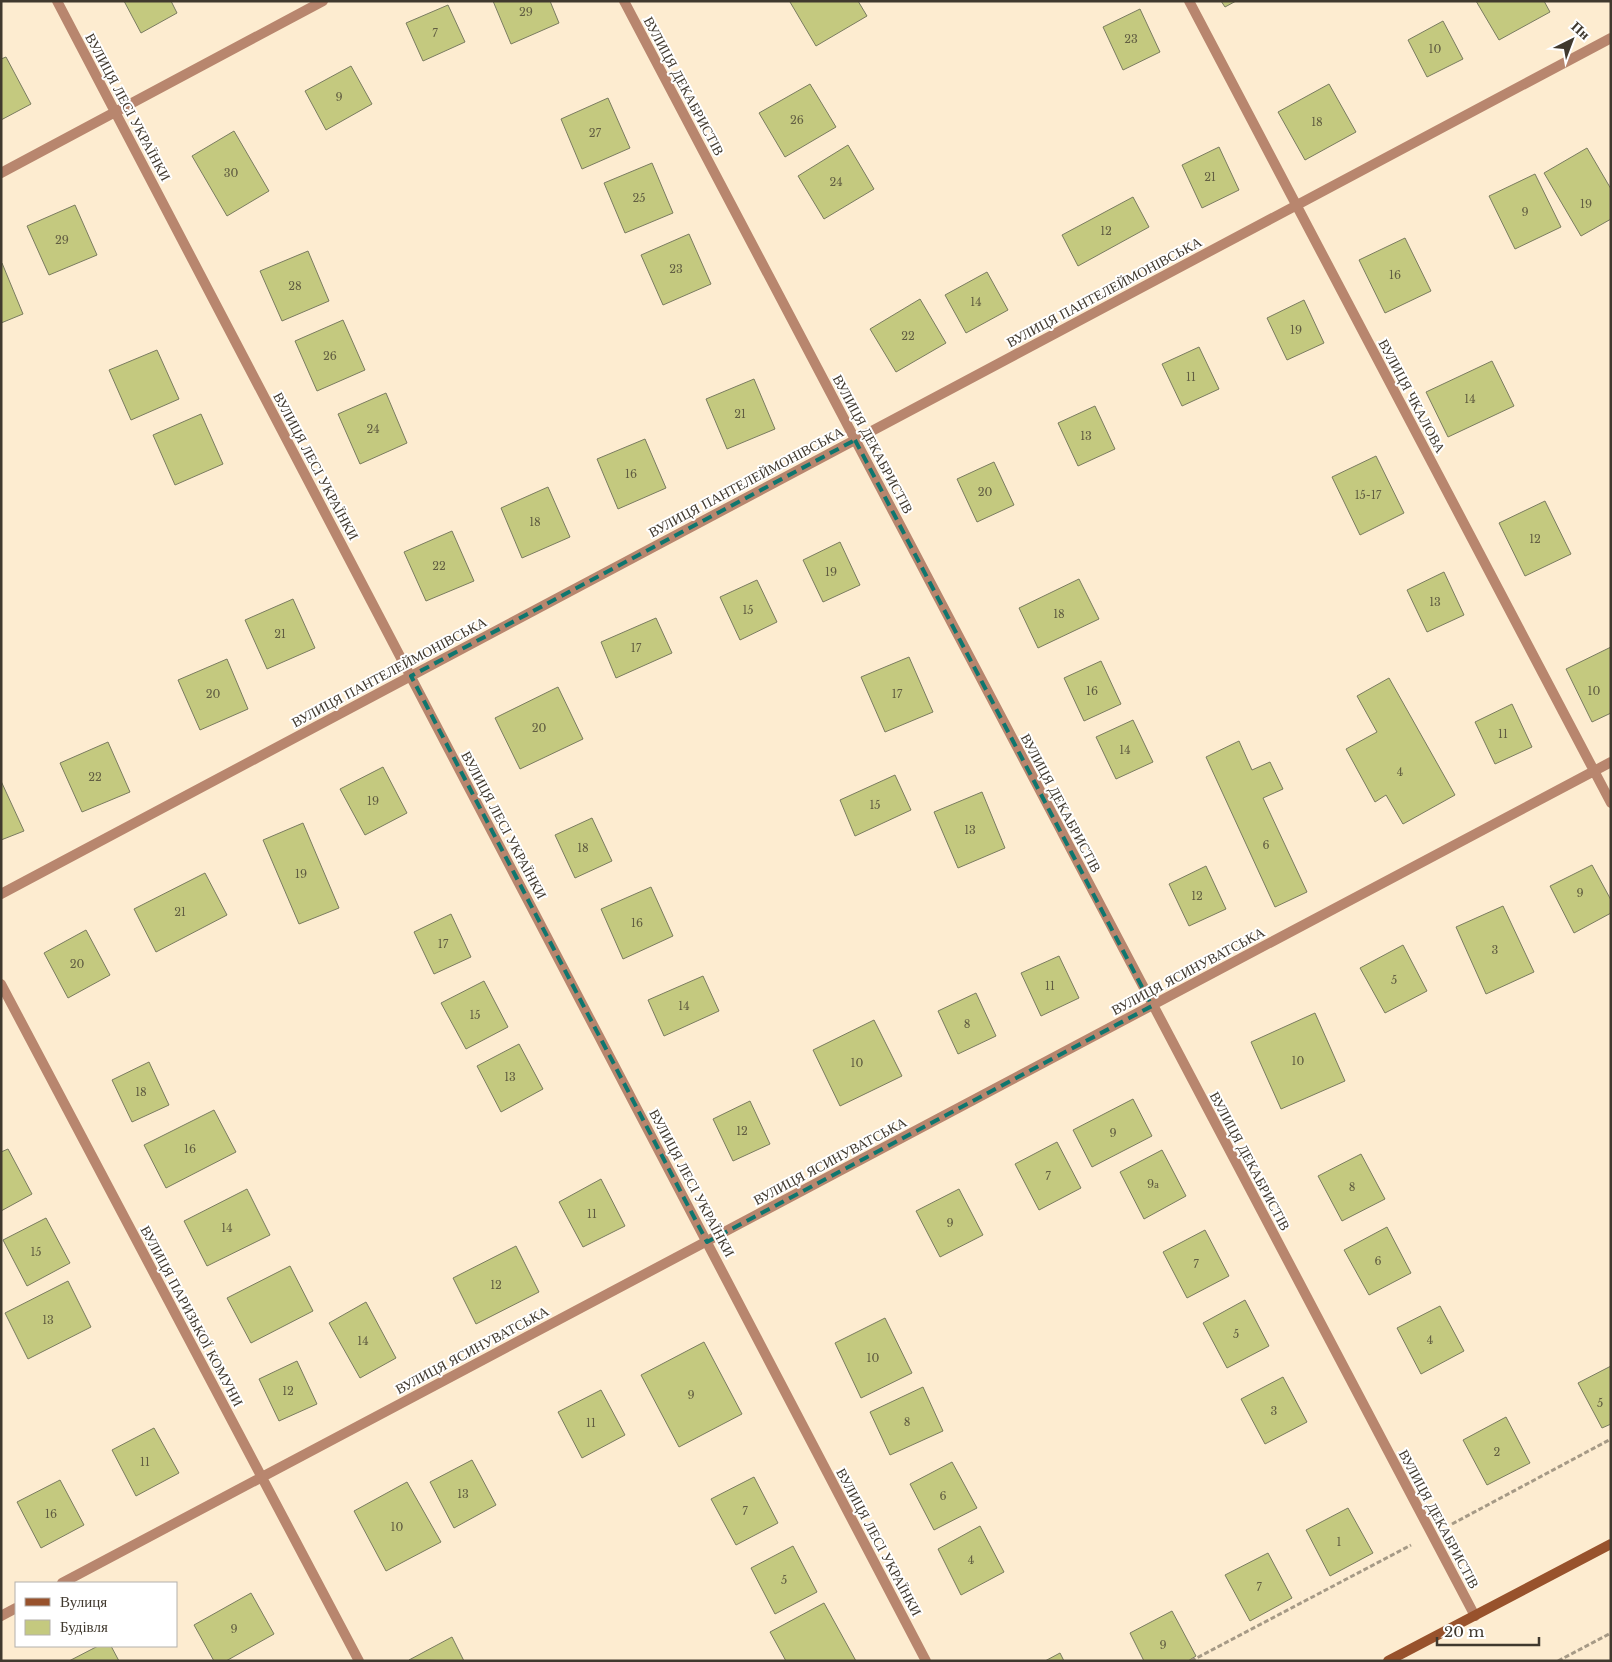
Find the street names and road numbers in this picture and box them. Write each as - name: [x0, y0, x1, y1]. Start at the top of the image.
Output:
- street label: ВУЛИЦЯ ДЕКАБРИСТІВ: [640, 13, 728, 159]
- street label: ВУЛИЦЯ ЛЕСІ УКРАЇНКИ: [81, 30, 175, 184]
- street label: ВУЛИЦЯ ПАНТЕЛЕЙМОНІВСЬКА: [1003, 232, 1205, 351]
- street label: ВУЛИЦЯ ЧКАЛОВА: [1374, 336, 1450, 457]
- street label: ВУЛИЦЯ ДЕКАБРИСТІВ: [829, 371, 917, 517]
- street label: ВУЛИЦЯ ЛЕСІ УКРАЇНКИ: [269, 389, 363, 543]
- street label: ВУЛИЦЯ ПАНТЕЛЕЙМОНІВСЬКА: [645, 422, 847, 541]
- street label: ВУЛИЦЯ ПАНТЕЛЕЙМОНІВСЬКА: [288, 612, 490, 731]
- street label: ВУЛИЦЯ ДЕКАБРИСТІВ: [1017, 730, 1105, 876]
- street label: ВУЛИЦЯ ЛЕСІ УКРАЇНКИ: [457, 748, 551, 902]
- street label: ВУЛИЦЯ ЯСИНУВАТСЬКА: [1108, 922, 1269, 1019]
- street label: ВУЛИЦЯ ДЕКАБРИСТІВ: [1206, 1088, 1294, 1234]
- street label: ВУЛИЦЯ ЛЕСІ УКРАЇНКИ: [645, 1106, 739, 1260]
- street label: ВУЛИЦЯ ЯСИНУВАТСЬКА: [750, 1112, 911, 1209]
- street label: ВУЛИЦЯ ПАРИЗЬКОЇ КОМУНИ: [137, 1222, 247, 1410]
- street label: ВУЛИЦЯ ЯСИНУВАТСЬКА: [392, 1301, 553, 1398]
- street label: ВУЛИЦЯ ДЕКАБРИСТІВ: [1395, 1446, 1483, 1592]
- street label: ВУЛИЦЯ ЛЕСІ УКРАЇНКИ: [832, 1465, 926, 1619]

